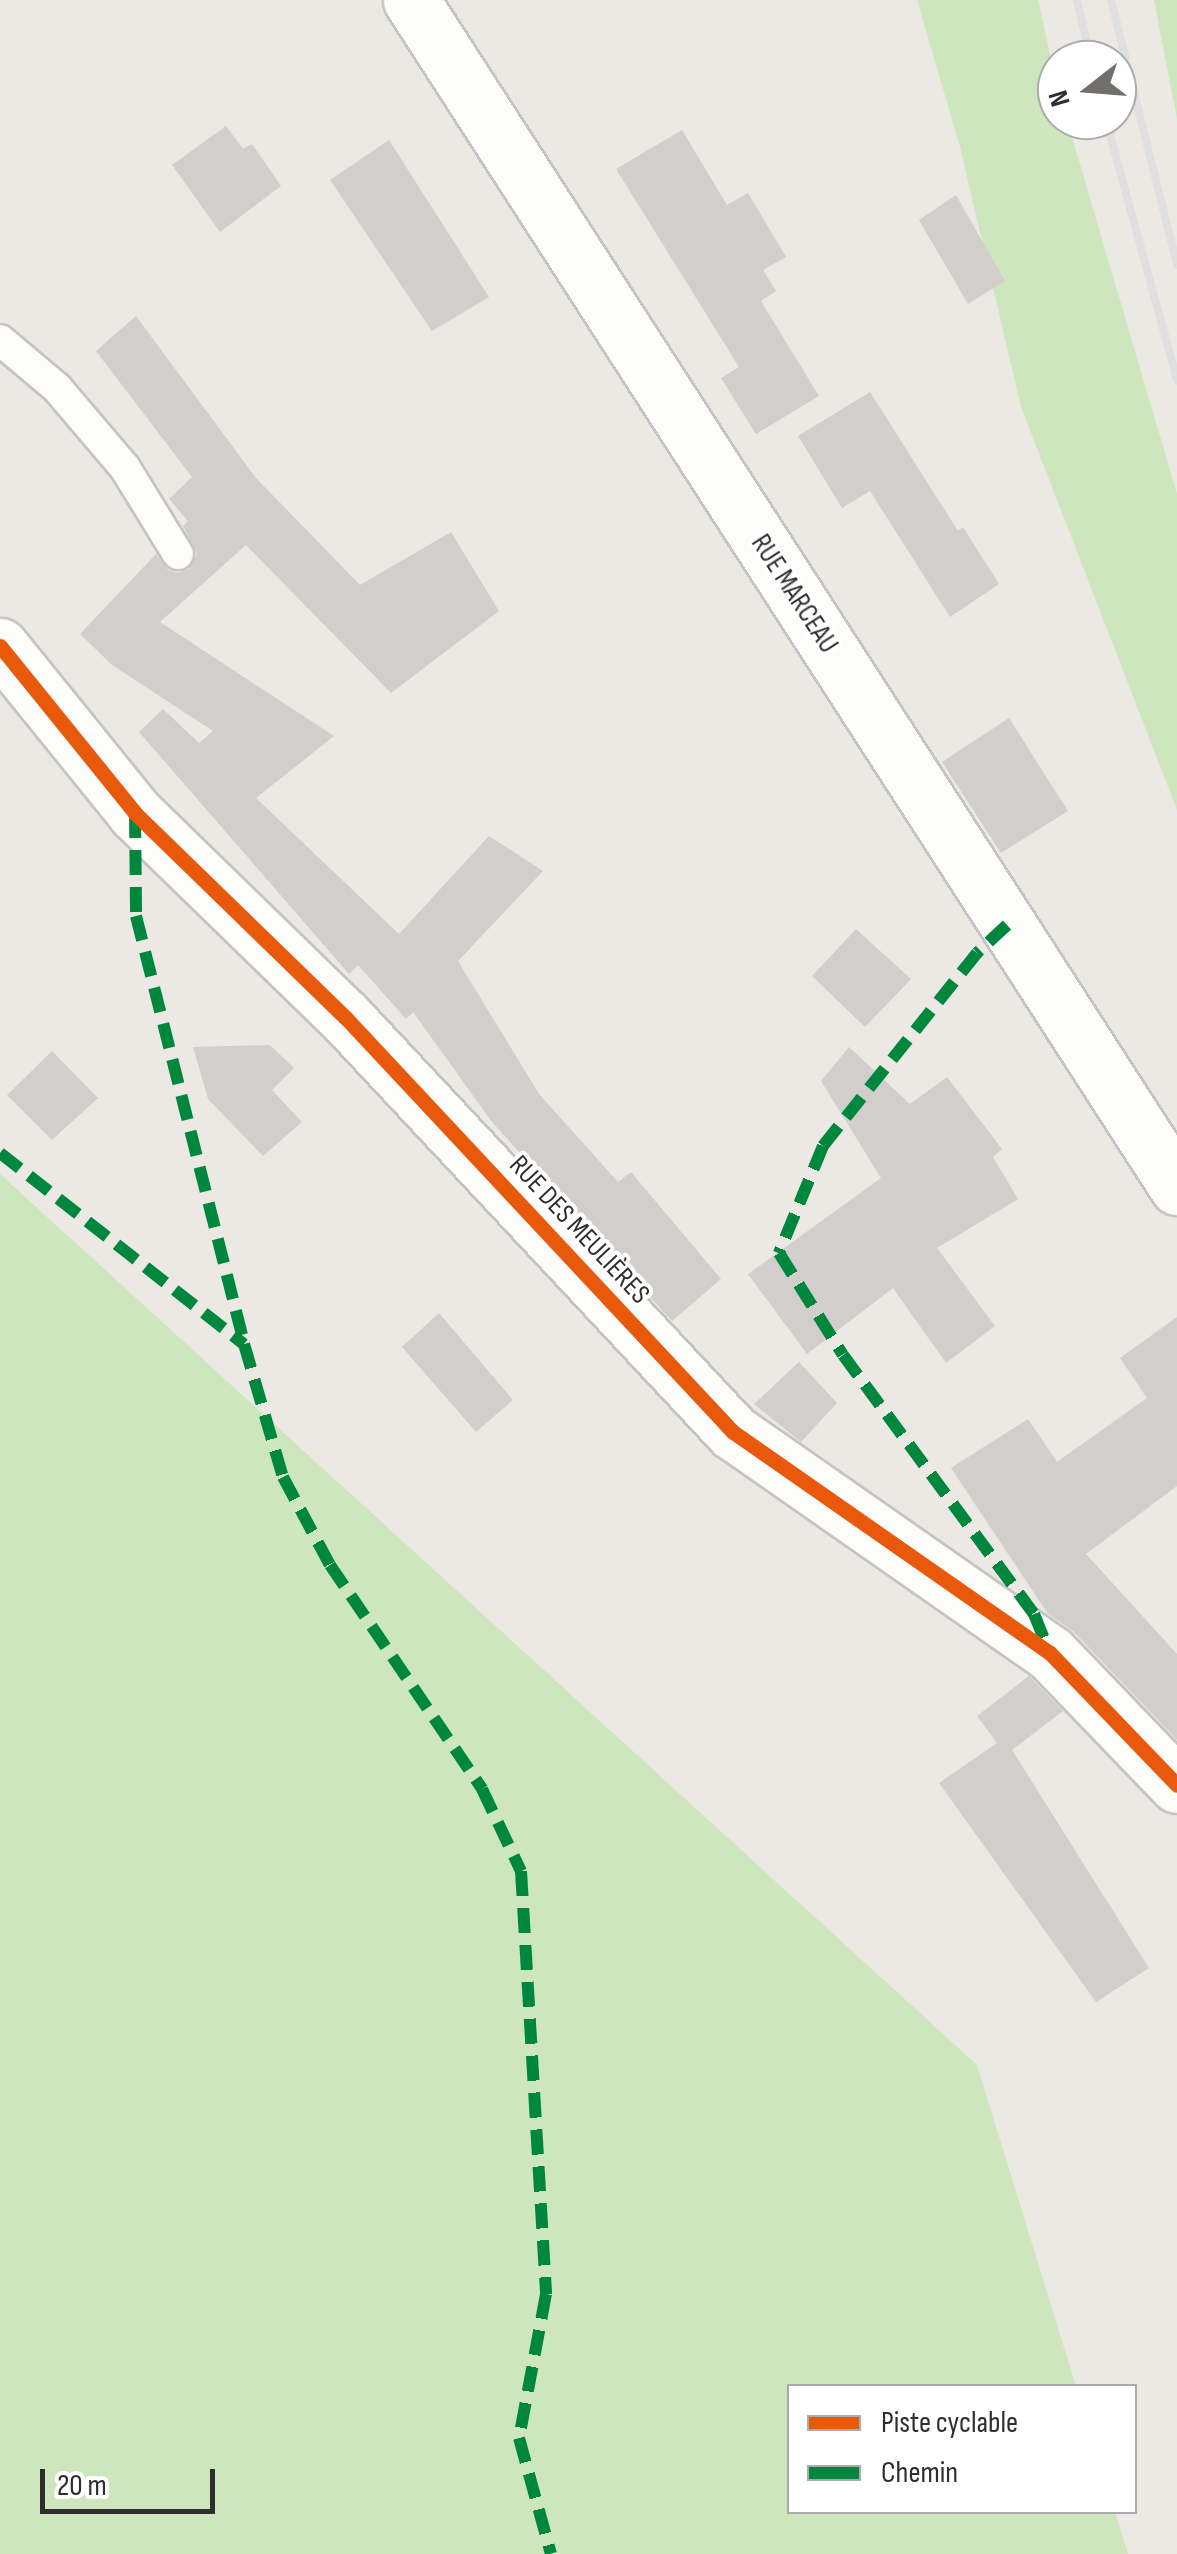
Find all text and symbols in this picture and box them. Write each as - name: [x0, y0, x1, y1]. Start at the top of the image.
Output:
- north arrow: [1037, 40, 1137, 140]
- text: N: [1042, 86, 1078, 110]
- street label: RUE MARCEAU: [743, 528, 845, 660]
- street label: RUE DES MEULIÈRES: [502, 1149, 656, 1311]
- legend: [787, 2384, 1137, 2514]
- text: Piste cyclable: [881, 2405, 1018, 2441]
- scale bar: [45, 2449, 220, 2511]
- text: Chemin: [881, 2455, 958, 2491]
- text: 20 m: [57, 2468, 107, 2504]

